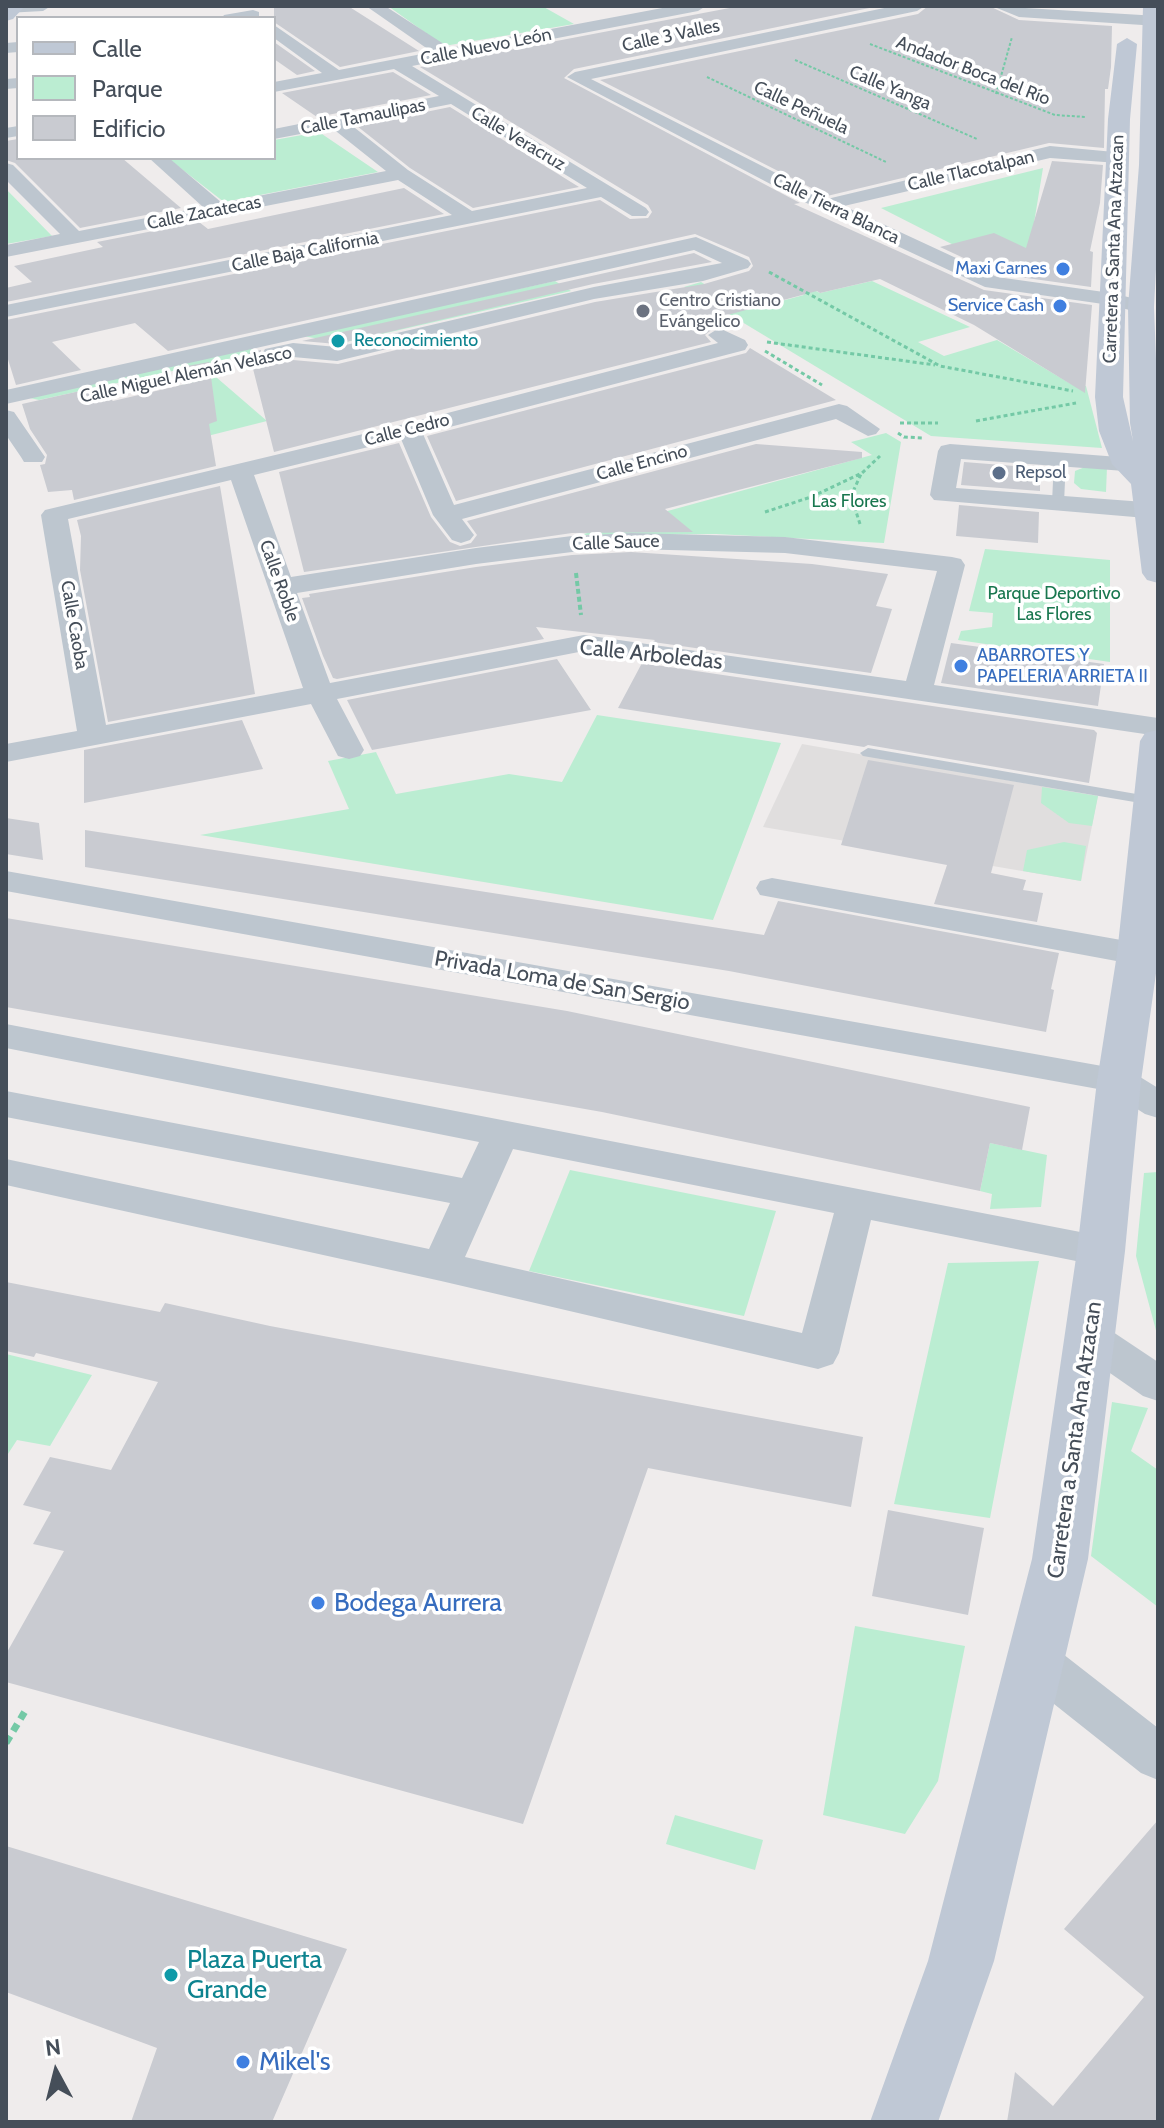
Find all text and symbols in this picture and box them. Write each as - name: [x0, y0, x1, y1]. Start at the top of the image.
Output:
- street label: Calle 3 Valles: [620, 15, 722, 57]
- legend: [16, 16, 276, 160]
- street label: Calle Nuevo León: [419, 24, 553, 70]
- street label: Andador Boca del Río: [893, 32, 1053, 110]
- text: Calle: [92, 34, 142, 63]
- street label: Calle Yanga: [846, 61, 934, 115]
- text: Parque: [92, 74, 162, 103]
- street label: Calle Peñuela: [750, 77, 852, 139]
- street label: Calle Tamaulipas: [299, 94, 427, 140]
- street label: Calle Veracruz: [467, 102, 569, 176]
- text: Edificio: [92, 114, 166, 143]
- street label: Carretera a Santa Ana Atzacan: [1099, 134, 1129, 364]
- street label: Calle Tlacotalpan: [906, 146, 1036, 196]
- street label: Calle Tierra Blanca: [769, 169, 903, 249]
- street label: Calle Zacatecas: [145, 191, 263, 235]
- street label: Calle Baja California: [230, 227, 380, 277]
- place label: Maxi Carnes: [955, 258, 1047, 280]
- marker: Maxi Carnes: [1054, 260, 1072, 278]
- place label: Centro Cristiano Evángelico: [659, 290, 781, 332]
- place label: Service Cash: [948, 295, 1044, 317]
- marker: Service Cash: [1051, 297, 1069, 315]
- marker: Centro Cristiano Evángelico: [634, 302, 652, 320]
- place label: Reconocimiento: [354, 330, 478, 352]
- marker: Reconocimiento: [329, 332, 347, 350]
- street label: Calle Miguel Alemán Velasco: [78, 342, 294, 408]
- street label: Calle Cedro: [362, 409, 452, 451]
- street label: Calle Encino: [594, 441, 690, 485]
- place label: Repsol: [1015, 462, 1066, 484]
- marker: Repsol: [990, 464, 1008, 482]
- park label: Las Flores: [812, 491, 886, 513]
- street label: Calle Sauce: [572, 531, 660, 555]
- street label: Calle Roble: [254, 537, 304, 625]
- street label: Calle Caoba: [56, 579, 92, 671]
- park label: Parque Deportivo Las Flores: [987, 583, 1121, 626]
- street label: Calle Arboledas: [578, 634, 724, 676]
- place label: ABARROTES Y PAPELERIA ARRIETA II: [977, 645, 1148, 688]
- marker: ABARROTES Y PAPELERIA ARRIETA II: [952, 657, 970, 675]
- street label: Privada Loma de San Sergio: [432, 946, 692, 1016]
- street label: Carretera a Santa Ana Atzacan: [1042, 1300, 1108, 1580]
- place label: Bodega Aurrera: [334, 1587, 502, 1619]
- marker: Bodega Aurrera: [309, 1594, 327, 1612]
- place label: Plaza Puerta Grande: [187, 1944, 322, 2006]
- marker: Plaza Puerta Grande: [162, 1966, 180, 1984]
- north arrow: [16, 2032, 96, 2112]
- text: N: [44, 2033, 62, 2062]
- place label: Mikel's: [259, 2046, 331, 2078]
- marker: Mikel's: [234, 2053, 252, 2071]

